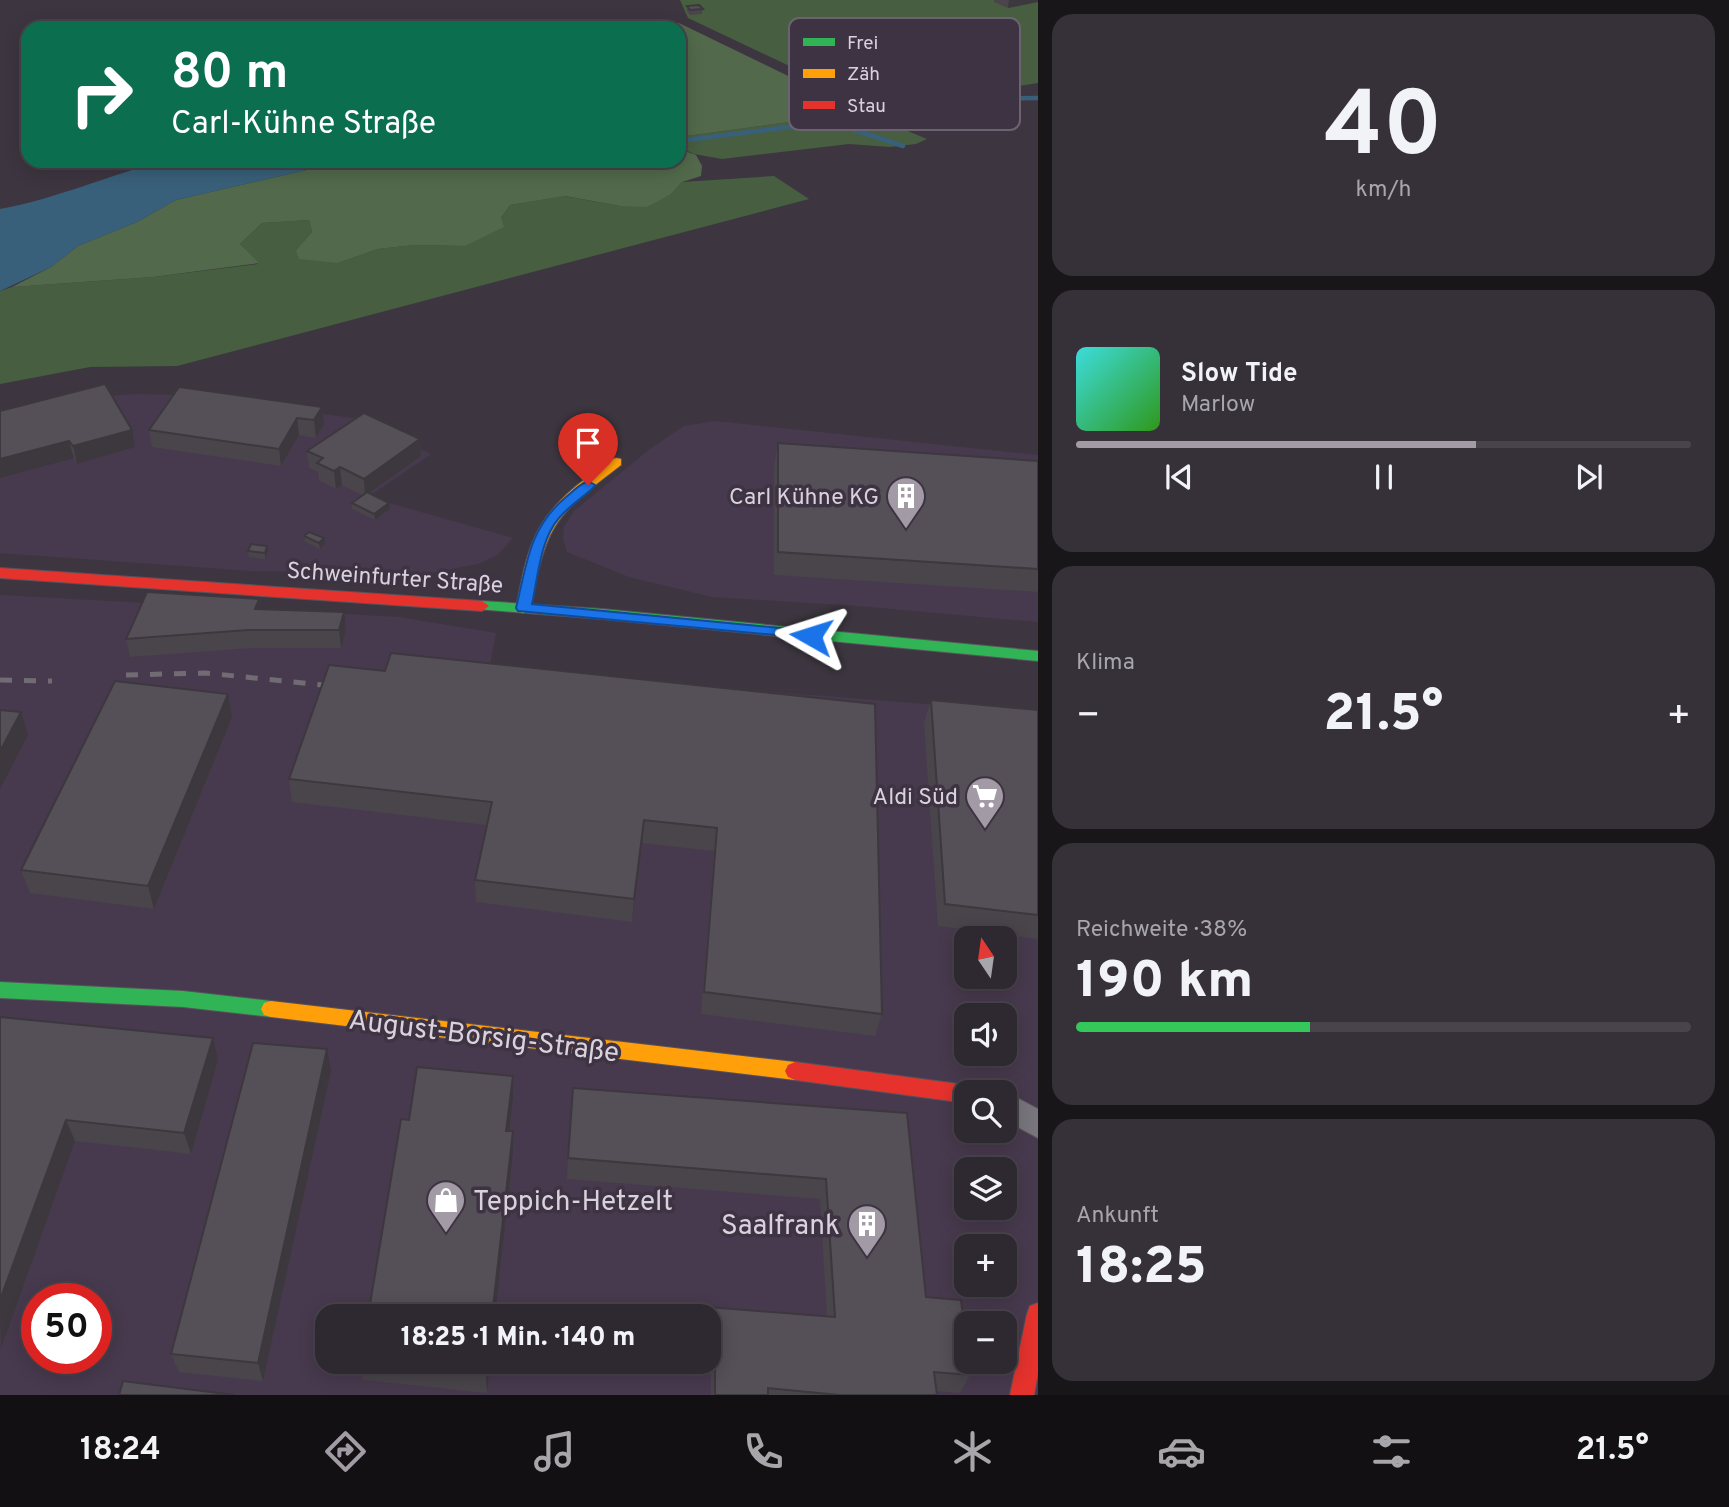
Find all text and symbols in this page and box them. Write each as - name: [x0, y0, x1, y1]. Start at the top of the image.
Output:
- legend: [789, 18, 1020, 130]
- text: Frei: [847, 32, 878, 56]
- text: 80 m: [171, 44, 288, 106]
- icon: right: [56, 49, 147, 140]
- text: Zäh: [847, 63, 880, 87]
- text: 40: [1324, 73, 1443, 188]
- text: Stau: [847, 95, 886, 119]
- text: Carl-Kühne Straße: [171, 105, 436, 145]
- text: km/h: [1356, 176, 1411, 205]
- text: Slow Tide: [1181, 358, 1298, 391]
- text: Marlow: [1181, 391, 1255, 420]
- pin: [558, 413, 618, 485]
- icon: arrive: [569, 424, 607, 462]
- icon: previous: [1160, 458, 1198, 496]
- icon: pause: [1365, 458, 1403, 496]
- icon: next: [1570, 458, 1608, 496]
- building icon: Carl Kühne KG: [885, 475, 927, 530]
- place label: Carl Kühne KG: [729, 484, 879, 513]
- street label: Schweinfurter Straße: [286, 557, 504, 602]
- position arrow: [774, 599, 848, 673]
- text: Klima: [1076, 649, 1135, 678]
- text: 21.5°: [1324, 683, 1443, 749]
- text: −: [1076, 693, 1101, 742]
- text: +: [1666, 693, 1691, 742]
- supermarket icon: Aldi Süd: [964, 775, 1006, 830]
- place label: Aldi Süd: [873, 784, 958, 813]
- text: Reichweite · 38%: [1076, 916, 1247, 945]
- north arrow: [954, 926, 1017, 989]
- map controls: [954, 926, 1017, 1374]
- text: 190 km: [1076, 950, 1253, 1016]
- button: sound: [954, 1003, 1017, 1066]
- street label: August-Borsig-Straße: [346, 1004, 621, 1072]
- button: search: [954, 1080, 1017, 1143]
- button: layers: [954, 1157, 1017, 1220]
- shop icon: Teppich-Hetzelt: [425, 1179, 467, 1234]
- place label: Teppich-Hetzelt: [473, 1185, 673, 1221]
- text: Ankunft: [1076, 1202, 1159, 1231]
- building icon: Saalfrank: [846, 1203, 888, 1258]
- place label: Saalfrank: [721, 1209, 840, 1245]
- button: +: [954, 1234, 1017, 1297]
- text: 18:25: [1076, 1236, 1207, 1302]
- speed limit sign: 50: [21, 1283, 112, 1374]
- button: −: [954, 1311, 1017, 1374]
- text: 18:25 · 1 Min. · 140 m: [401, 1322, 635, 1355]
- icon: directions: [321, 1427, 370, 1476]
- icon: music: [530, 1427, 579, 1476]
- icon: phone: [739, 1427, 788, 1476]
- icon: climate: [948, 1427, 997, 1476]
- icon: car: [1157, 1427, 1206, 1476]
- icon: filters: [1367, 1427, 1416, 1476]
- text: 18:24: [80, 1431, 161, 1471]
- text: 21.5°: [1576, 1431, 1649, 1471]

